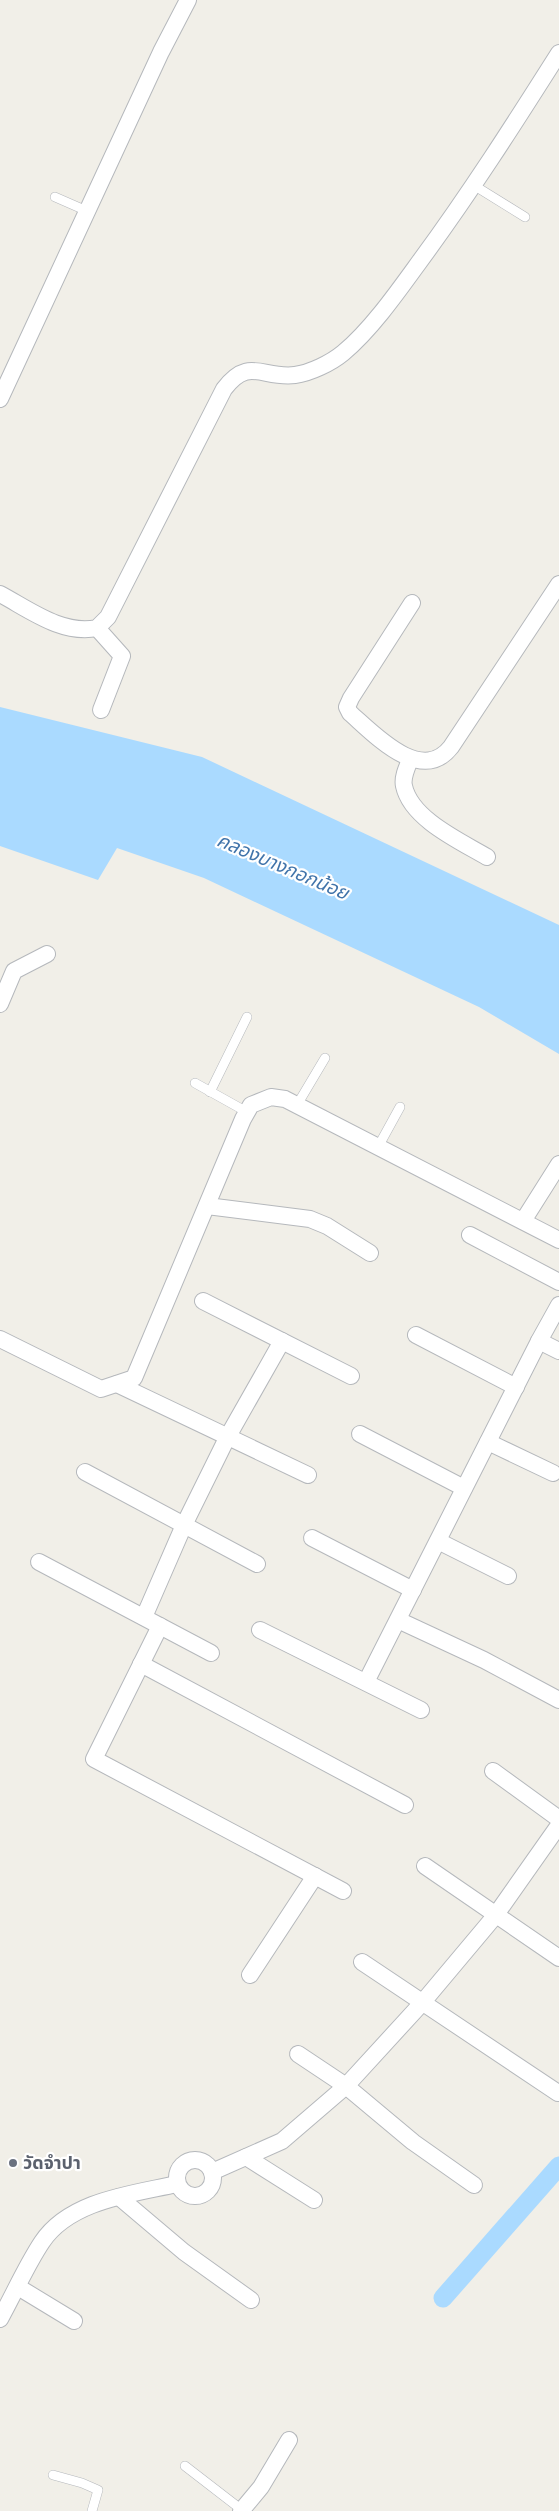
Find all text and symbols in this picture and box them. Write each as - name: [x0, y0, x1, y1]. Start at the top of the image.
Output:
- water label: คลองบางกอกน้อย: [214, 828, 354, 905]
- place label: วัดจําปา: [23, 2152, 81, 2174]
- marker: วัดจําปา: [7, 2157, 19, 2169]

